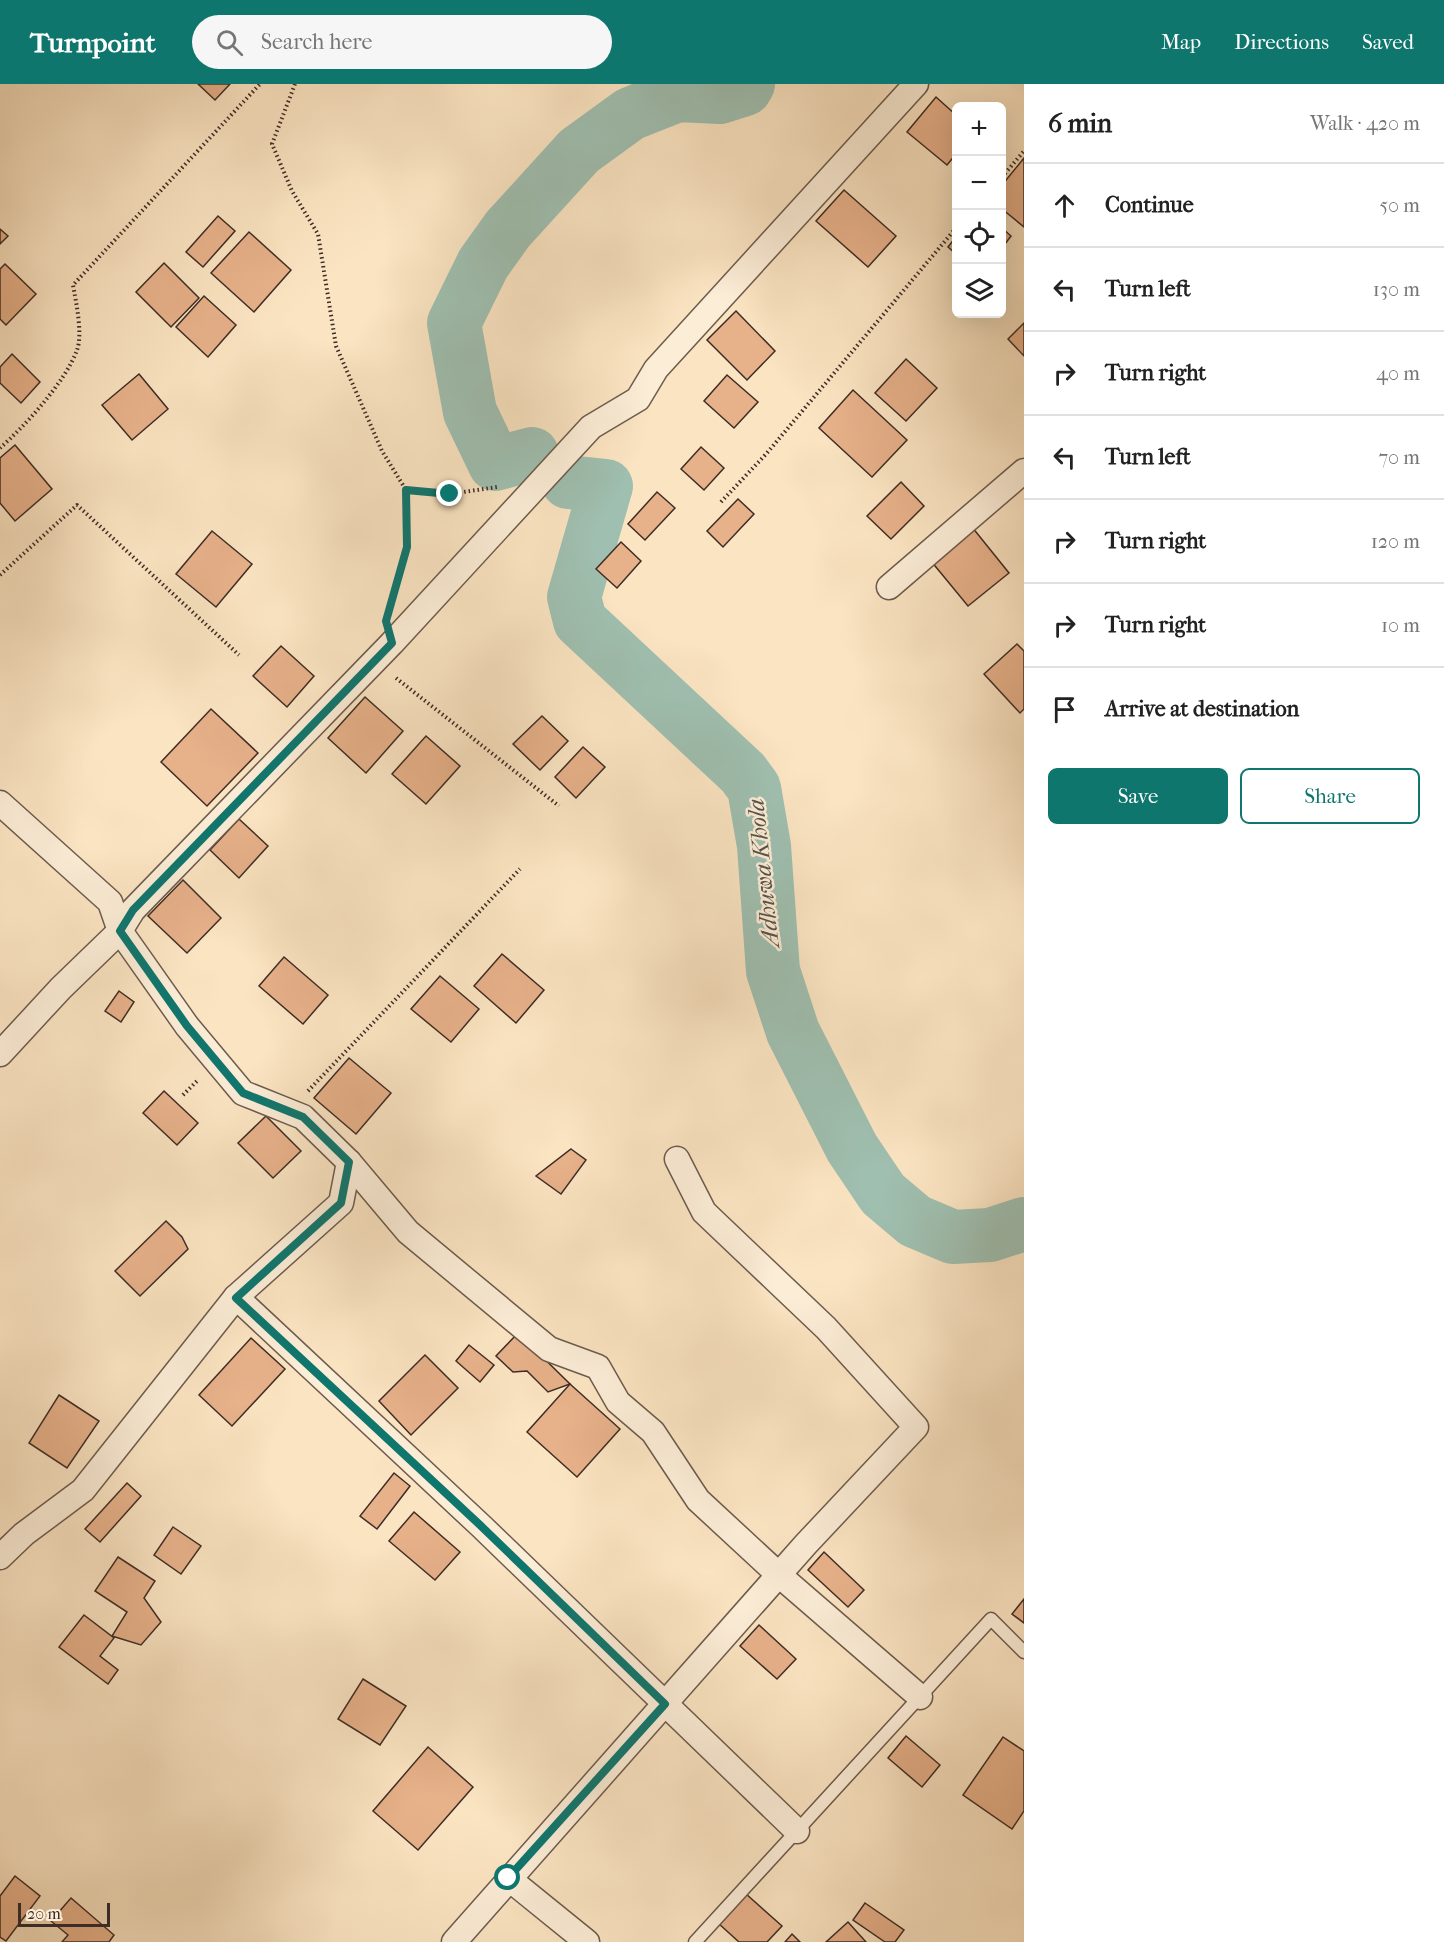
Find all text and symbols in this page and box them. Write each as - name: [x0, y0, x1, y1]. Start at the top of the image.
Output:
- search box: [192, 15, 612, 69]
- text: Turnpoint: [30, 26, 156, 59]
- icon: search: [213, 26, 246, 59]
- text: Search here: [261, 29, 372, 55]
- text: Map: [1161, 30, 1201, 54]
- text: Directions: [1234, 30, 1329, 54]
- text: Saved: [1362, 30, 1414, 54]
- map controls: [952, 102, 1006, 318]
- button: +: [952, 102, 1006, 156]
- text: 6 min: [1048, 108, 1112, 139]
- text: Walk · 420 m: [1310, 112, 1420, 135]
- button: −: [952, 156, 1006, 210]
- icon: ahead: [1048, 189, 1081, 222]
- text: Continue: [1105, 192, 1194, 218]
- text: 50 m: [1379, 194, 1420, 217]
- button: locate: [952, 210, 1006, 264]
- button: layers: [952, 264, 1006, 318]
- icon: left: [1048, 273, 1081, 306]
- text: Turn left: [1105, 276, 1191, 302]
- text: 130 m: [1373, 278, 1420, 301]
- icon: right: [1048, 357, 1081, 390]
- text: Turn right: [1105, 360, 1206, 386]
- text: 40 m: [1376, 362, 1420, 385]
- icon: left: [1048, 441, 1081, 474]
- text: Turn left: [1105, 444, 1191, 470]
- text: 70 m: [1378, 446, 1420, 469]
- route end: [436, 480, 462, 506]
- icon: right: [1048, 525, 1081, 558]
- text: Turn right: [1105, 528, 1206, 554]
- text: 120 m: [1371, 530, 1420, 553]
- icon: right: [1048, 609, 1081, 642]
- text: Turn right: [1105, 612, 1206, 638]
- text: 10 m: [1381, 614, 1420, 637]
- icon: arrive: [1048, 693, 1081, 726]
- text: Arrive at destination: [1105, 696, 1299, 722]
- button: Save: [1048, 768, 1228, 824]
- button: Share: [1240, 768, 1420, 824]
- water label: Adhuwa Khola: [741, 797, 785, 952]
- route start: [494, 1864, 520, 1890]
- scale bar: [18, 1900, 110, 1928]
- text: 20 m: [27, 1904, 61, 1923]

